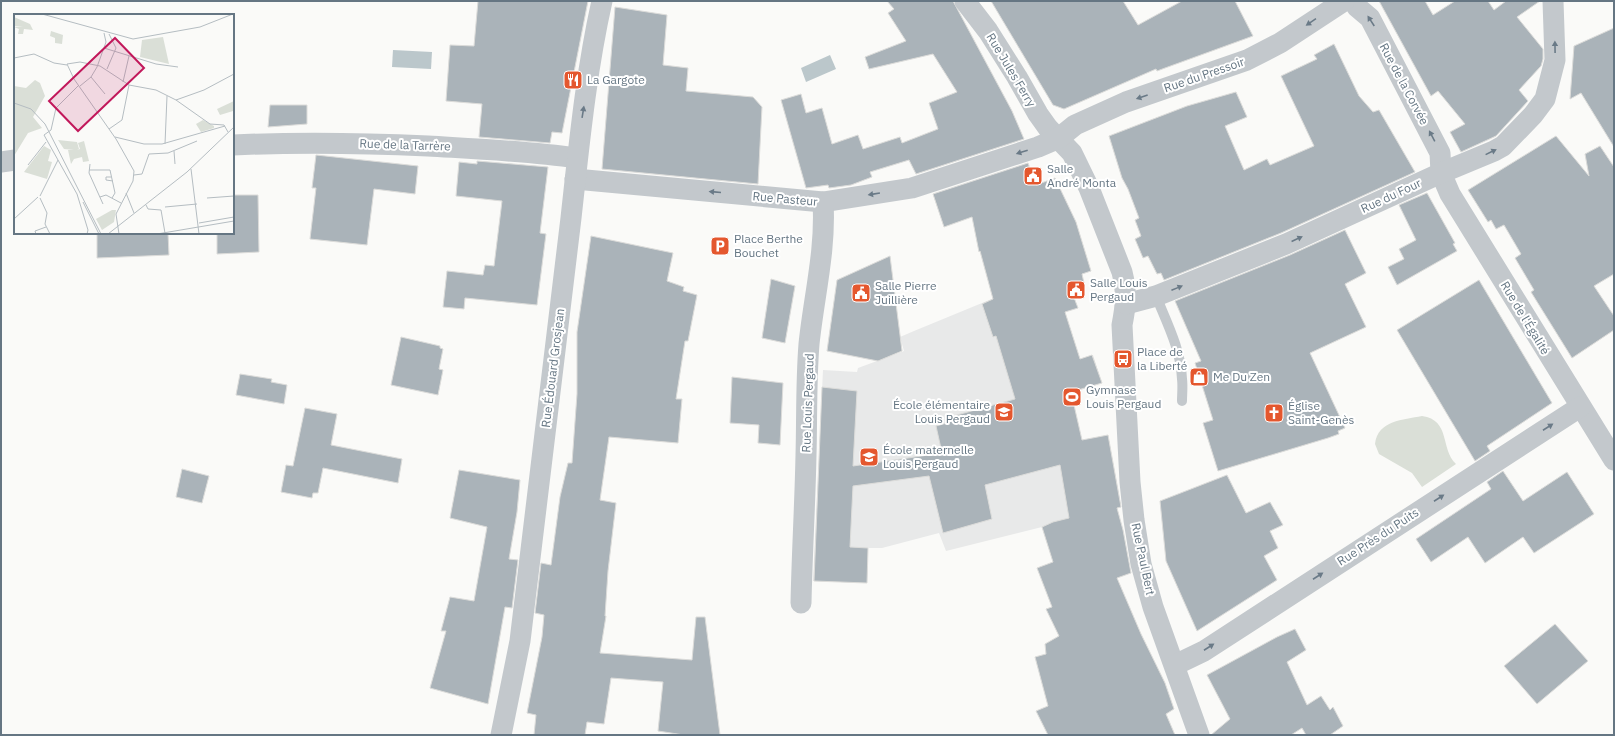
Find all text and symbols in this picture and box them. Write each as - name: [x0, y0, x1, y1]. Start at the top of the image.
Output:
- inset map: [14, 14, 234, 234]
- one-way arrow: [1367, 16, 1375, 27]
- one-way arrow: [1306, 18, 1316, 26]
- street label: Rue Jules Ferry: [984, 30, 1039, 109]
- street label: Rue de la Corvée: [1377, 40, 1432, 128]
- one-way arrow: [1552, 40, 1558, 53]
- street label: Rue du Pressoir: [1162, 54, 1247, 95]
- restaurant icon: La Gargote: [562, 69, 584, 91]
- place label: La Gargote: [587, 72, 645, 87]
- one-way arrow: [1136, 94, 1148, 100]
- one-way arrow: [580, 106, 586, 118]
- one-way arrow: [1428, 130, 1435, 142]
- street label: Rue de la Tarrère: [359, 135, 451, 154]
- one-way arrow: [1016, 149, 1028, 155]
- one-way arrow: [1486, 149, 1497, 155]
- place label: Salle André Monta: [1047, 161, 1117, 190]
- public building icon: Salle André Monta: [1022, 165, 1044, 187]
- street label: Rue du Four: [1358, 175, 1424, 216]
- street label: Rue Pasteur: [752, 188, 819, 209]
- one-way arrow: [709, 189, 721, 195]
- one-way arrow: [868, 191, 880, 197]
- place label: Place Berthe Bouchet: [734, 231, 803, 260]
- parking icon: Place Berthe Bouchet: [709, 235, 731, 257]
- one-way arrow: [1292, 236, 1303, 242]
- place label: Salle Louis Pergaud: [1090, 275, 1148, 304]
- place label: Salle Pierre Juillière: [875, 278, 937, 307]
- street label: Rue de l'Égalité: [1498, 278, 1553, 358]
- public building icon: Salle Louis Pergaud: [1065, 279, 1087, 301]
- public building icon: Salle Pierre Juillière: [850, 282, 872, 304]
- one-way arrow: [1171, 285, 1182, 291]
- street label: Rue Édouard Grosjean: [538, 308, 567, 428]
- place label: Place de la Liberté: [1137, 344, 1188, 373]
- bus stop icon: Place de la Liberté: [1112, 348, 1134, 370]
- street label: Rue Louis Pergaud: [798, 353, 817, 453]
- shop icon: Me Du Zen: [1188, 366, 1210, 388]
- place label: Me Du Zen: [1213, 369, 1270, 384]
- place label: Gymnase Louis Pergaud: [1086, 382, 1161, 411]
- sports icon: Gymnase Louis Pergaud: [1061, 386, 1083, 408]
- place label: École élémentaire Louis Pergaud: [893, 397, 990, 426]
- place label: Église Saint-Genès: [1288, 398, 1354, 427]
- school or university icon: École élémentaire Louis Pergaud: [993, 401, 1015, 423]
- church icon: Église Saint-Genès: [1263, 402, 1285, 424]
- one-way arrow: [1542, 424, 1554, 431]
- place label: École maternelle Louis Pergaud: [883, 442, 974, 471]
- school or university icon: École maternelle Louis Pergaud: [858, 446, 880, 468]
- one-way arrow: [1434, 494, 1444, 502]
- street label: Rue Près du Puits: [1334, 504, 1422, 569]
- street label: Rue Paul Bert: [1129, 521, 1158, 596]
- one-way arrow: [1312, 573, 1324, 580]
- one-way arrow: [1204, 643, 1214, 651]

